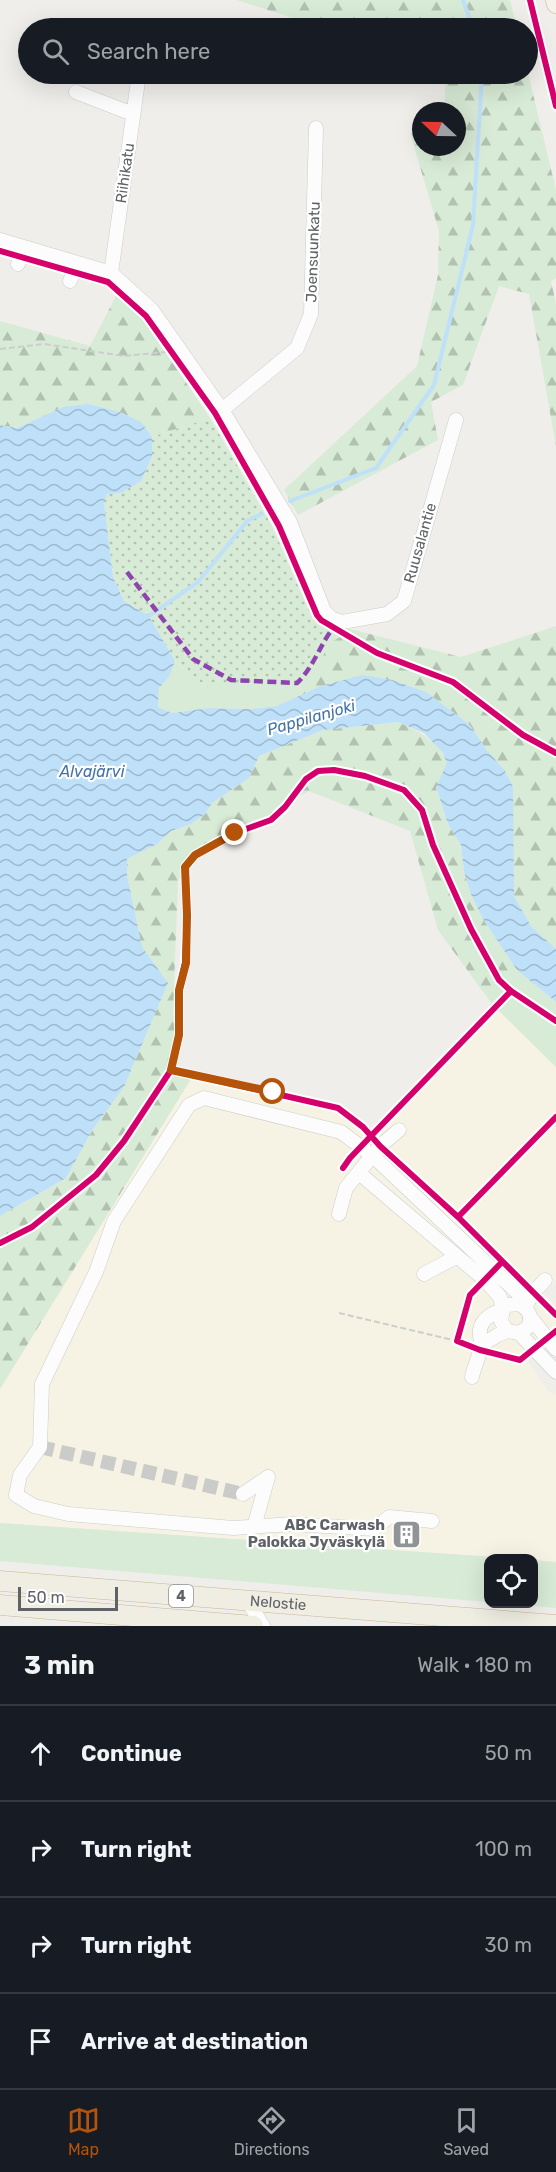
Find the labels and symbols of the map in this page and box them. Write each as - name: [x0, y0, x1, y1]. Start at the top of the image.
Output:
- north arrow: [412, 102, 466, 156]
- street label: Riihikatu: [112, 142, 138, 204]
- street label: Joensuunkatu: [302, 201, 324, 303]
- street label: Ruusalantie: [400, 501, 440, 585]
- water label: Pappilanjoki: [265, 696, 359, 739]
- water label: Alvajärvi: [58, 762, 126, 781]
- route end: [221, 819, 247, 845]
- route start: [259, 1078, 285, 1104]
- place label: ABC Carwash Palokka Jyväskylä: [248, 1516, 385, 1551]
- building icon: ABC Carwash Palokka Jyväskylä: [390, 1518, 422, 1550]
- scale bar: [18, 1584, 118, 1612]
- road number: 4: [169, 1585, 193, 1607]
- street label: Nelostie: [249, 1592, 307, 1614]

